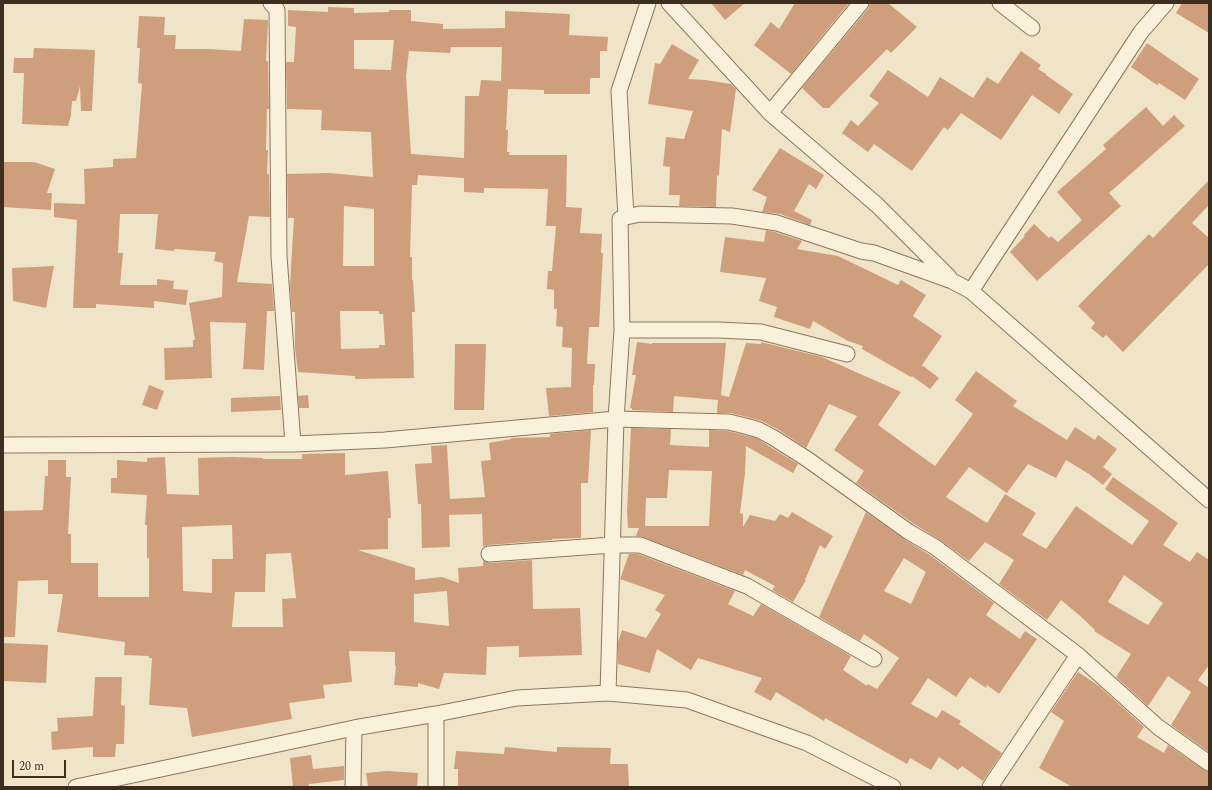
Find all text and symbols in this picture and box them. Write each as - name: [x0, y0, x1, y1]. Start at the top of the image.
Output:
- scale bar: [14, 752, 68, 778]
- text: 20 m: [19, 757, 44, 776]

